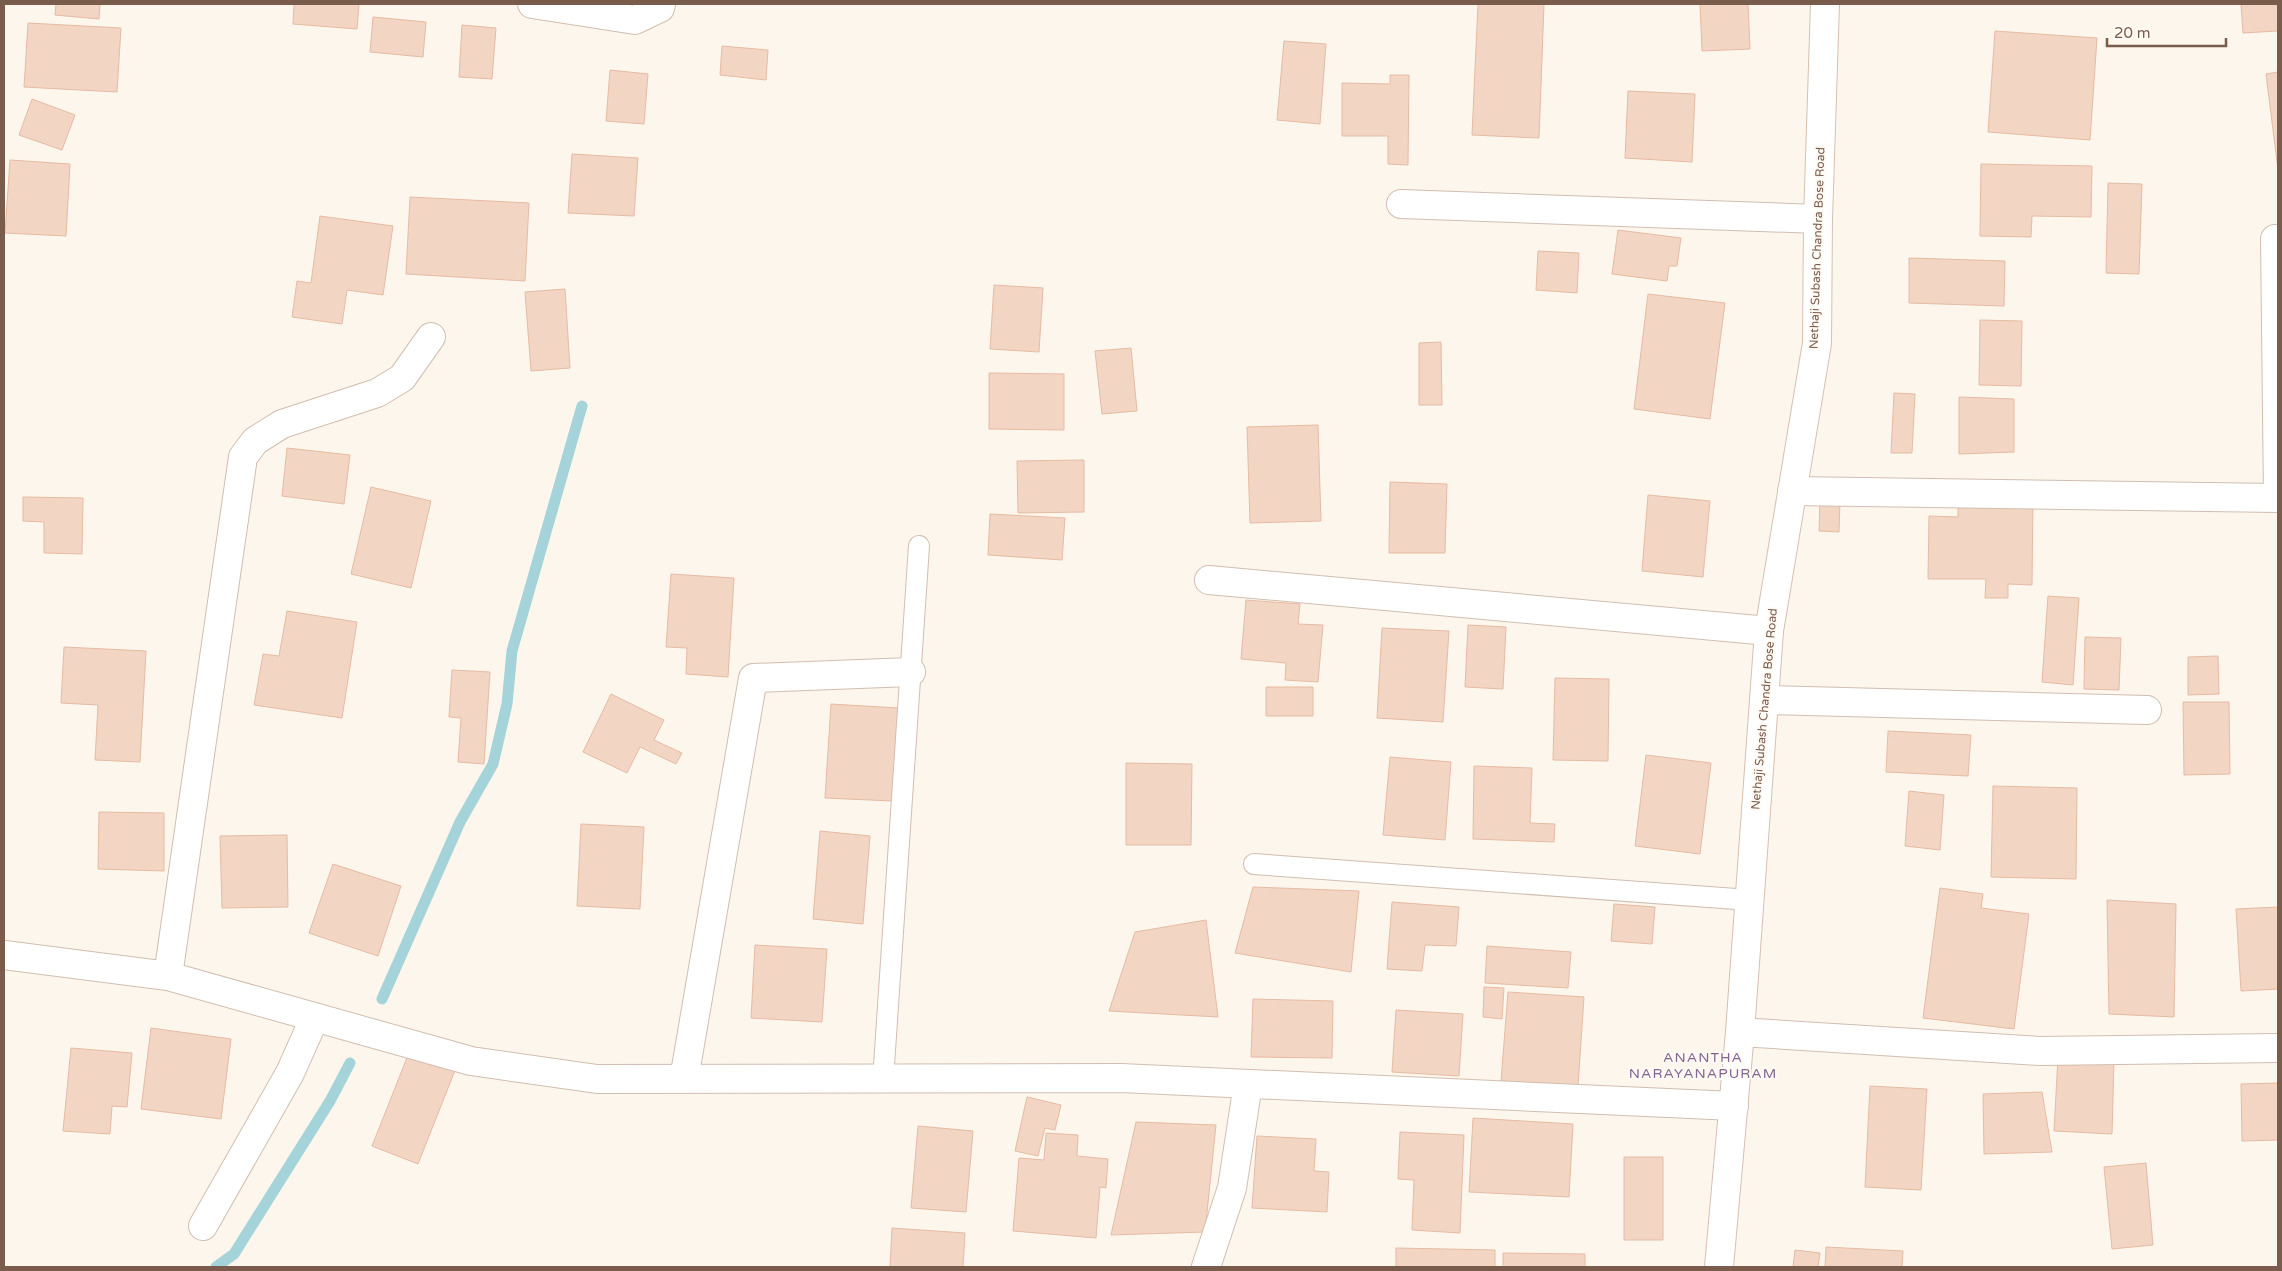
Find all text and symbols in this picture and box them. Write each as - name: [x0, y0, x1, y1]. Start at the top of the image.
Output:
- scale bar: [2107, 15, 2226, 47]
- text: 20 m: [2114, 24, 2151, 42]
- street label: Nethaji Subash Chandra Bose Road: [1806, 147, 1828, 349]
- street label: Nethaji Subash Chandra Bose Road: [1748, 608, 1780, 810]
- district label: ANANTHA NARAYANAPURAM: [1629, 1049, 1777, 1082]

